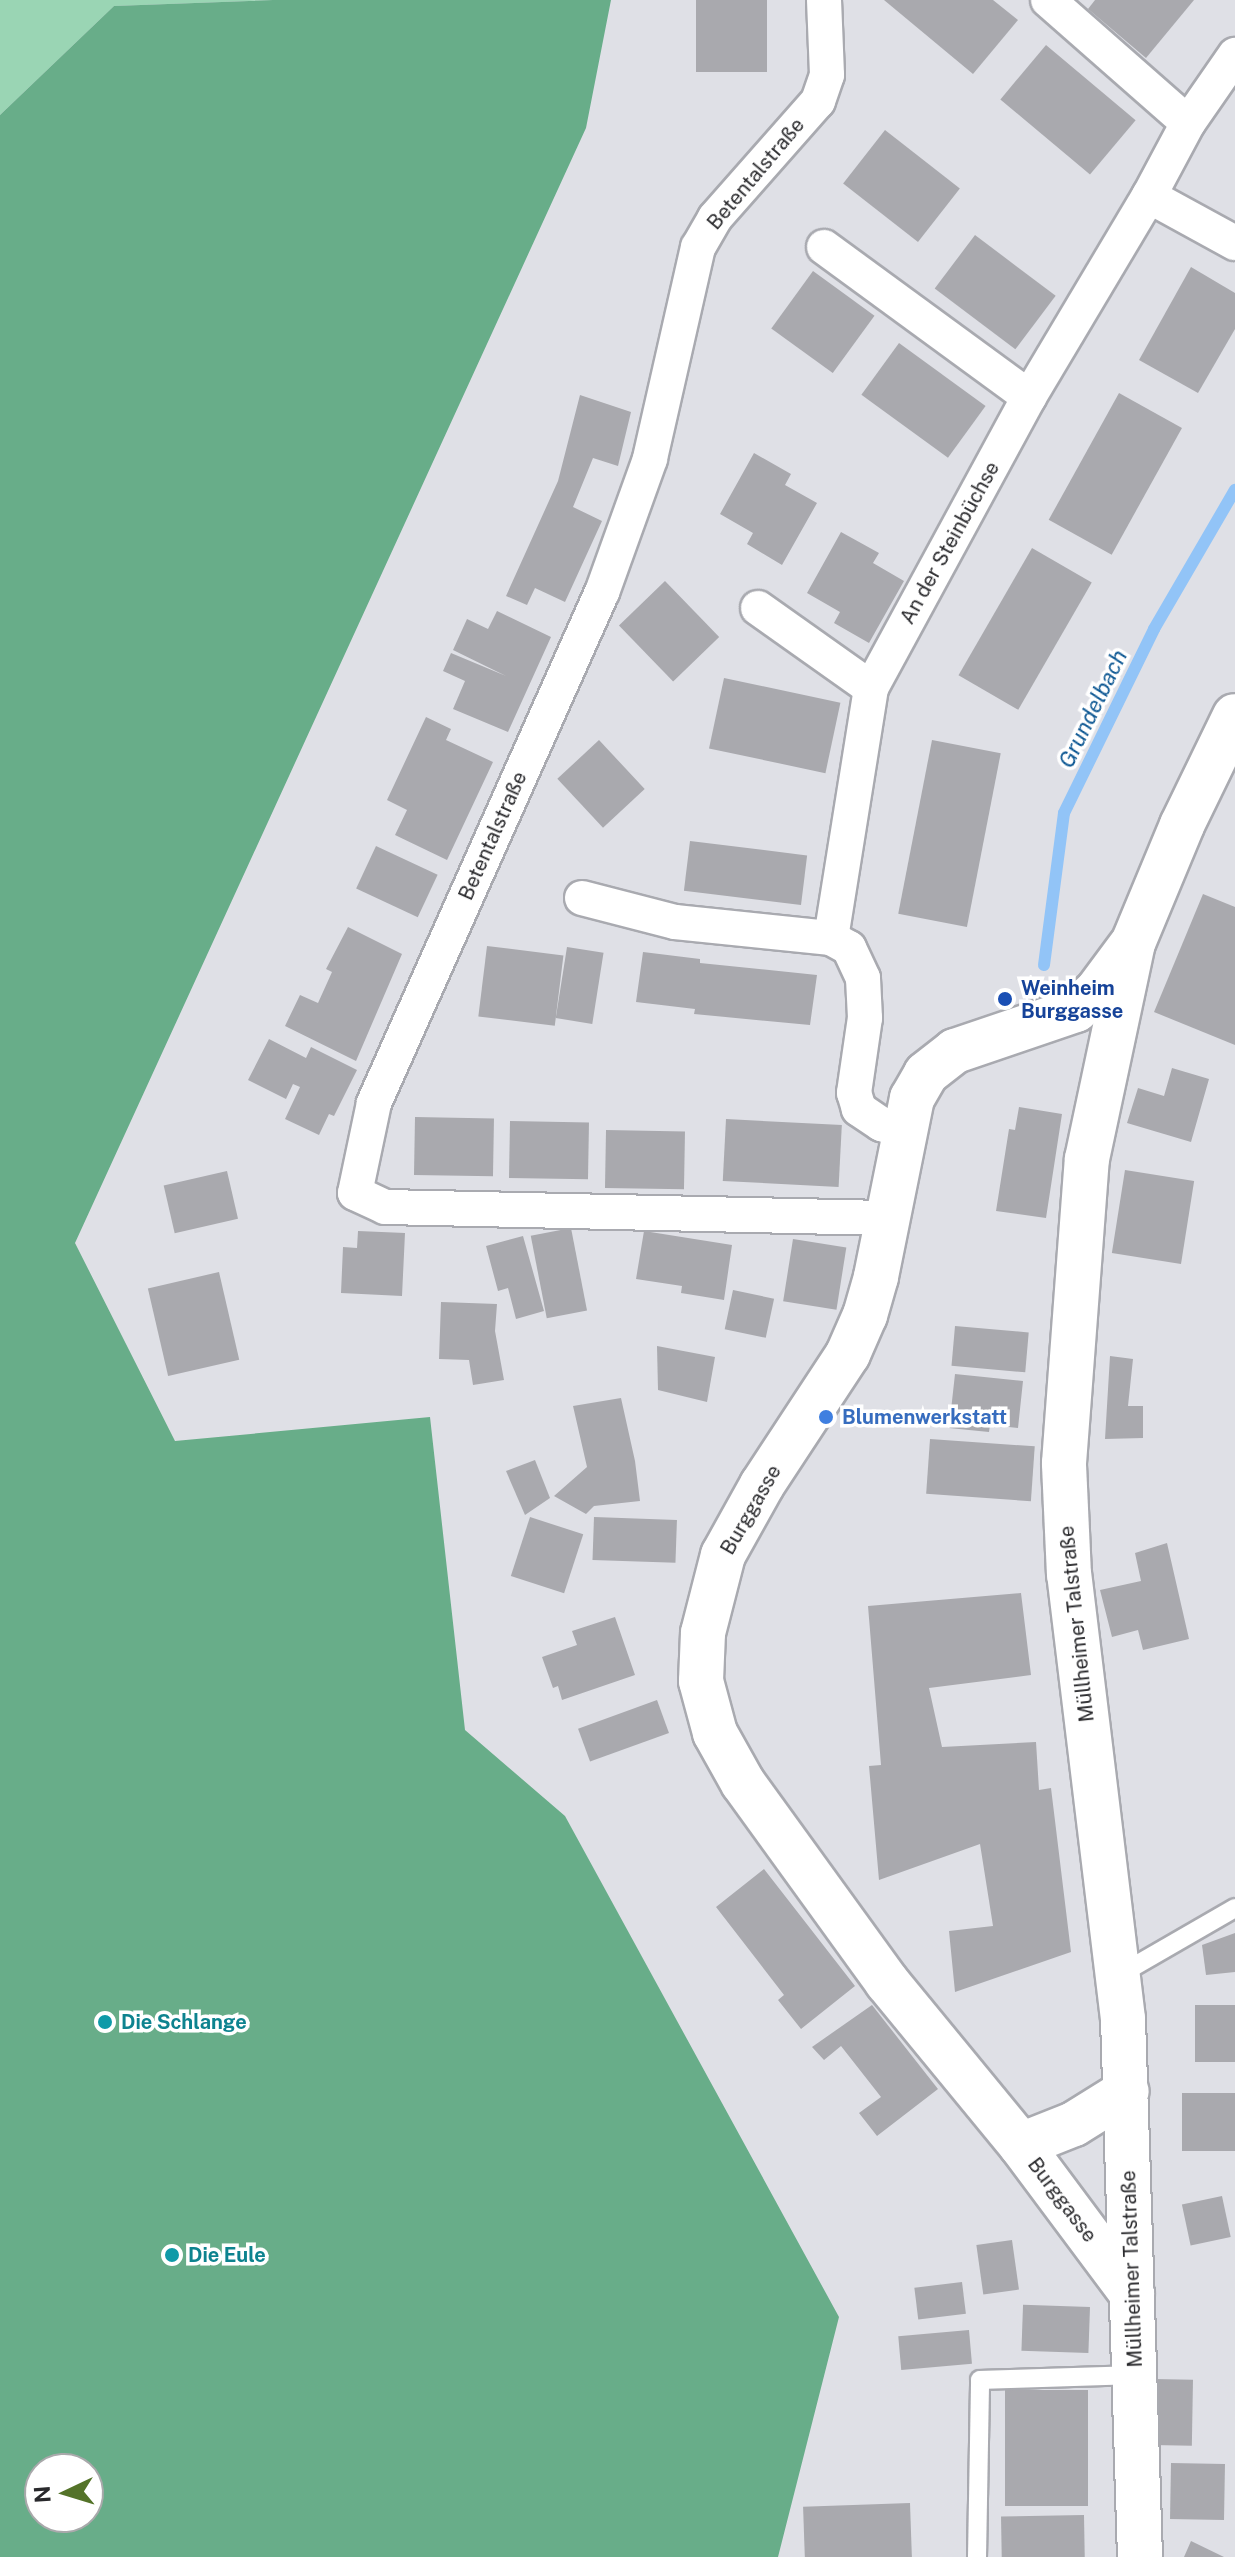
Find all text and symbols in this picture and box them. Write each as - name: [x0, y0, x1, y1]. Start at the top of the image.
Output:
- street label: Betentalstraße: [702, 113, 810, 235]
- street label: An der Steinbüchse: [895, 458, 1005, 628]
- water label: Grundelbach: [1053, 646, 1133, 772]
- street label: Betentalstraße: [454, 768, 532, 904]
- place label: Weinheim Burggasse: [1021, 976, 1123, 1023]
- marker: Weinheim Burggasse: [996, 990, 1014, 1008]
- place label: Blumenwerkstatt: [842, 1405, 1007, 1429]
- marker: Blumenwerkstatt: [817, 1408, 835, 1426]
- street label: Burggasse: [716, 1461, 786, 1559]
- street label: Müllheimer Talstraße: [1055, 1525, 1099, 1723]
- place label: Die Schlange: [121, 2010, 247, 2034]
- marker: Die Schlange: [96, 2013, 114, 2031]
- street label: Burggasse: [1022, 2153, 1102, 2247]
- street label: Müllheimer Talstraße: [1117, 2170, 1147, 2368]
- place label: Die Eule: [188, 2243, 266, 2267]
- marker: Die Eule: [163, 2246, 181, 2264]
- north arrow: [24, 2453, 104, 2533]
- text: N: [28, 2485, 56, 2504]

